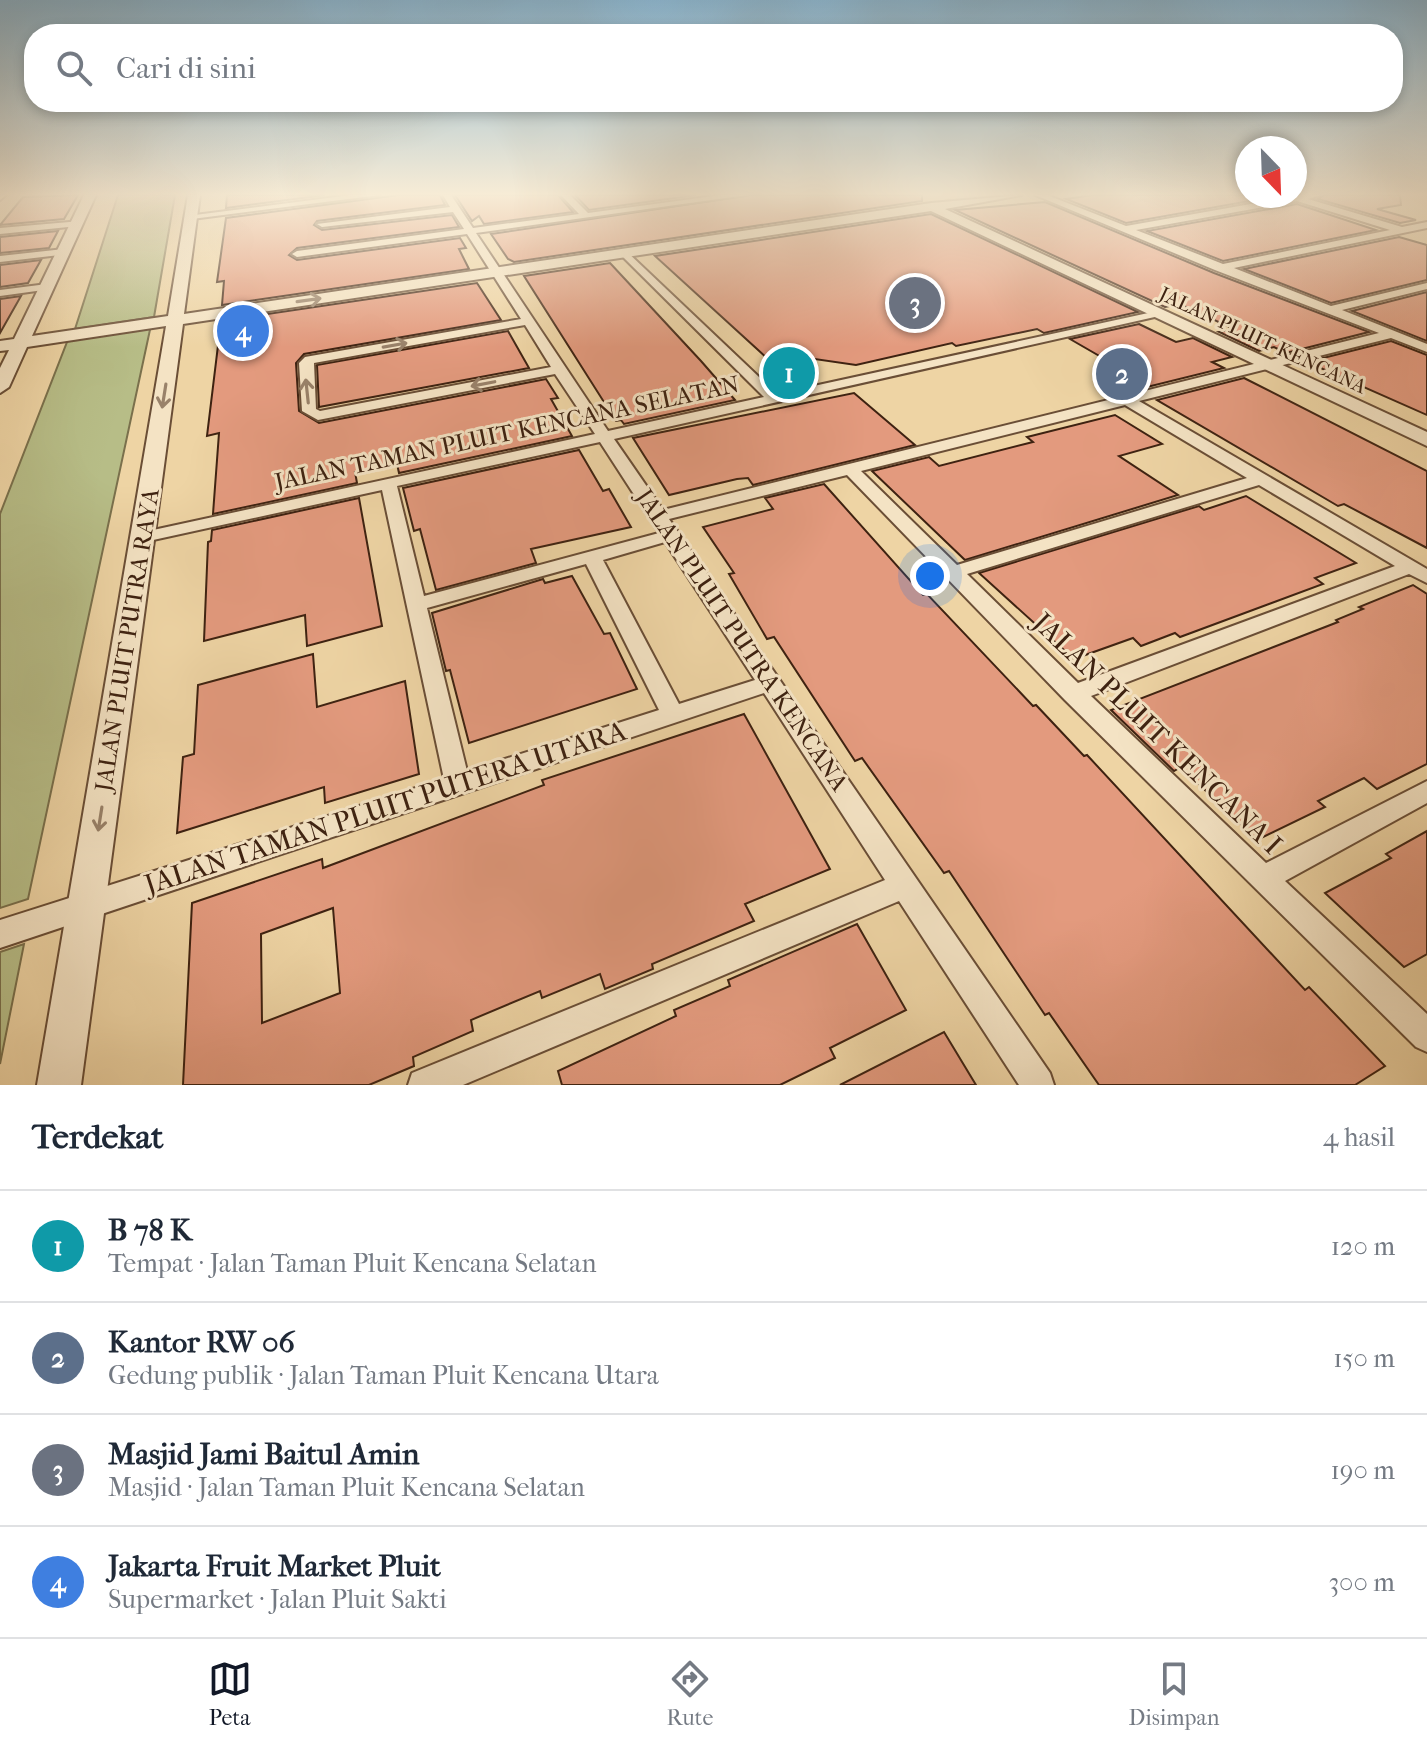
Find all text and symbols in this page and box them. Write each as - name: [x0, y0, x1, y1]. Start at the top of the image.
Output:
- search box: [24, 24, 1403, 112]
- icon: search: [52, 46, 96, 90]
- text: Cari di sini: [116, 51, 256, 86]
- north arrow: [1235, 136, 1307, 208]
- pin: 3: [889, 273, 941, 333]
- street label: JALAN PLUIT KENCANA: [1154, 281, 1371, 399]
- one-way arrow: [296, 292, 321, 307]
- pin: 4: [217, 301, 269, 361]
- one-way arrow: [382, 336, 408, 351]
- pin: 1: [763, 343, 815, 403]
- pin: 2: [1096, 344, 1148, 404]
- street label: JALAN TAMAN PLUIT KENCANA SELATAN: [270, 370, 742, 496]
- one-way arrow: [471, 377, 496, 392]
- one-way arrow: [299, 378, 314, 405]
- one-way arrow: [156, 383, 171, 408]
- street label: JALAN PLUIT PUTRA KENCANA: [629, 482, 854, 797]
- street label: JALAN PLUIT PUTRA RAYA: [89, 486, 165, 796]
- your location: [910, 556, 950, 596]
- street label: JALAN PLUIT KENCANA I: [1025, 604, 1289, 861]
- street label: JALAN TAMAN PLUIT PUTERA UTARA: [138, 714, 631, 902]
- one-way arrow: [91, 806, 106, 832]
- text: Terdekat: [32, 1117, 163, 1157]
- text: 4 hasil: [1323, 1122, 1395, 1153]
- text: B 78 K: [108, 1213, 192, 1248]
- text: 1: [53, 1231, 63, 1262]
- text: 120 m: [1331, 1231, 1395, 1262]
- text: Tempat · Jalan Taman Pluit Kencana Selatan: [108, 1248, 597, 1279]
- text: Kantor RW 06: [108, 1325, 295, 1360]
- text: 2: [51, 1343, 65, 1374]
- text: 150 m: [1333, 1343, 1395, 1374]
- text: Gedung publik · Jalan Taman Pluit Kencana Utara: [108, 1360, 659, 1391]
- text: Masjid Jami Baitul Amin: [108, 1437, 419, 1472]
- text: 3: [53, 1455, 63, 1486]
- text: 190 m: [1331, 1455, 1395, 1486]
- text: Masjid · Jalan Taman Pluit Kencana Selatan: [108, 1472, 585, 1503]
- text: Jakarta Fruit Market Pluit: [108, 1549, 441, 1584]
- text: 4: [50, 1567, 66, 1598]
- text: 300 m: [1328, 1567, 1395, 1598]
- text: Supermarket · Jalan Pluit Sakti: [108, 1584, 447, 1615]
- tab: Peta: [208, 1657, 252, 1731]
- tab: Rute: [667, 1657, 713, 1731]
- tab: Disimpan: [1128, 1657, 1219, 1731]

